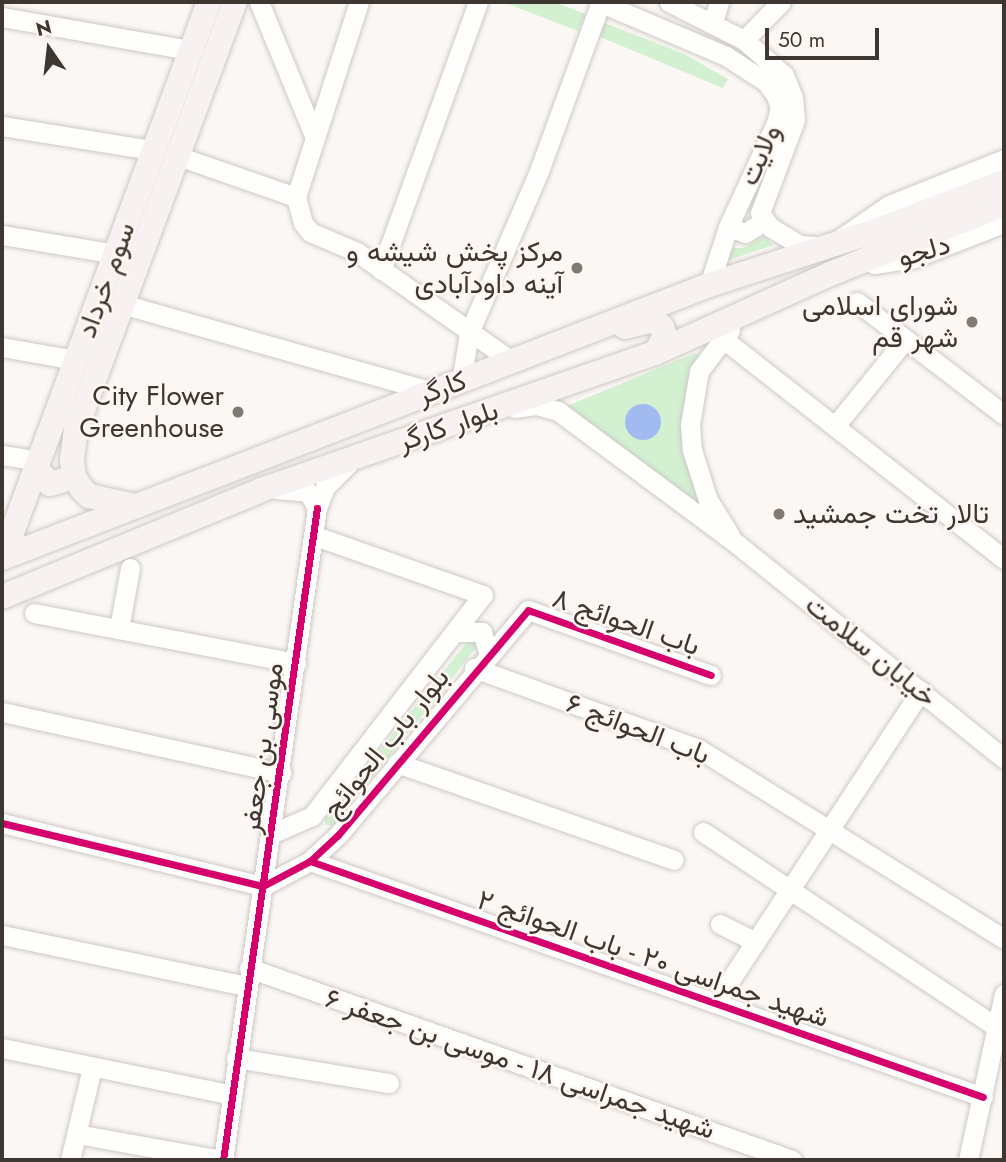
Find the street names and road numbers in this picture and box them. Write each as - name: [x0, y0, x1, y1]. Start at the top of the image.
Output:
- street label: ولایت: [732, 119, 788, 191]
- street label: سوم خرداد: [70, 218, 142, 342]
- street label: دلجو: [894, 228, 954, 274]
- street label: کارگر: [413, 364, 471, 412]
- street label: بلوار کارگر: [393, 393, 503, 459]
- street label: باب الحوائج ۸: [548, 581, 704, 663]
- street label: خیابان سلامت: [799, 588, 943, 714]
- street label: موسی بن جعفر: [233, 660, 291, 836]
- street label: بلوار باب الحوائج: [315, 661, 457, 825]
- street label: باب الحوائج ۶: [562, 686, 714, 772]
- street label: شهید جمراسی ۲۰ - باب الحوائج ۲: [473, 883, 833, 1035]
- street label: شهید جمراسی ۱۸ - موسی بن جعفر ۶: [321, 981, 719, 1147]

